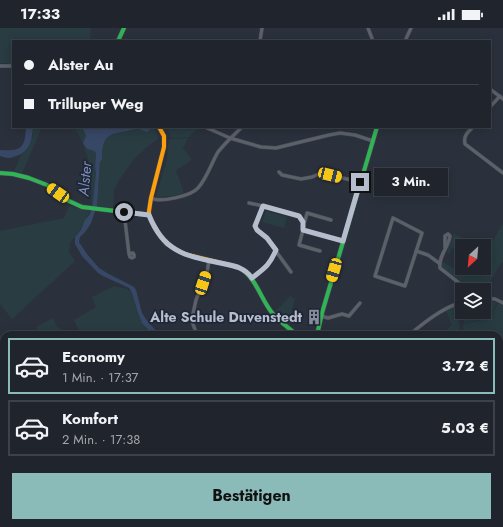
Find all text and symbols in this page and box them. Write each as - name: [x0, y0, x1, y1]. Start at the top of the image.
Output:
- text: 17:33: [20, 3, 60, 25]
- text: Alster Au: [48, 54, 113, 76]
- text: Trilluper Weg: [48, 93, 143, 115]
- water label: Alster: [72, 160, 98, 198]
- car: [317, 166, 343, 184]
- callout: 3 Min.: [374, 168, 448, 196]
- text: 3 Min.: [392, 172, 430, 191]
- route end: [351, 173, 369, 191]
- car: [45, 181, 71, 205]
- route start: [115, 203, 133, 221]
- north arrow: [455, 239, 491, 275]
- map controls: [455, 239, 491, 319]
- car: [325, 257, 343, 283]
- car: [194, 270, 212, 296]
- button: layers: [455, 283, 491, 319]
- place label: Alte Schule Duvenstedt: [149, 307, 303, 327]
- building icon: Alte Schule Duvenstedt: [305, 308, 323, 326]
- text: Economy: [62, 346, 125, 368]
- icon: car: [14, 348, 50, 384]
- text: 3.72 €: [442, 355, 489, 377]
- text: 1 Min. · 17:37: [62, 368, 138, 387]
- text: Komfort: [62, 408, 118, 430]
- icon: car: [14, 410, 50, 446]
- text: 5.03 €: [441, 417, 489, 439]
- text: 2 Min. · 17:38: [62, 430, 140, 449]
- button: Bestätigen: [12, 473, 491, 519]

